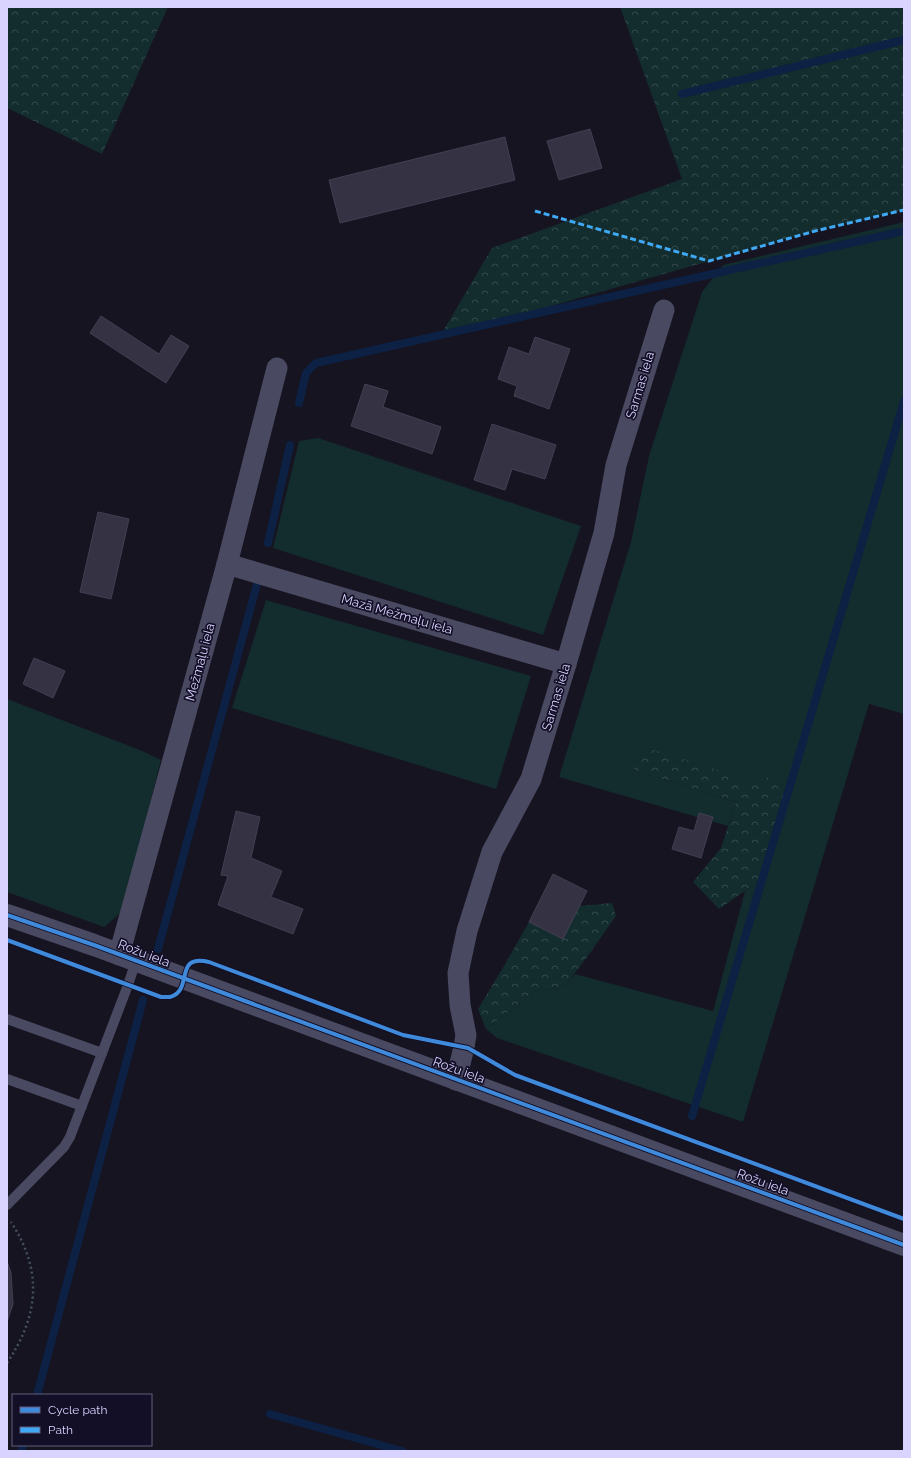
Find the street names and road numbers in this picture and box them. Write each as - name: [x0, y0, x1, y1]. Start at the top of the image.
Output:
- street label: Sarmas iela: [623, 350, 657, 420]
- street label: Mazā Mežmaļu iela: [340, 591, 454, 637]
- street label: Mežmaļu iela: [182, 621, 218, 703]
- street label: Sarmas iela: [539, 662, 573, 732]
- street label: Rožu iela: [116, 936, 172, 970]
- street label: Rožu iela: [431, 1054, 487, 1086]
- street label: Rožu iela: [735, 1166, 791, 1198]

